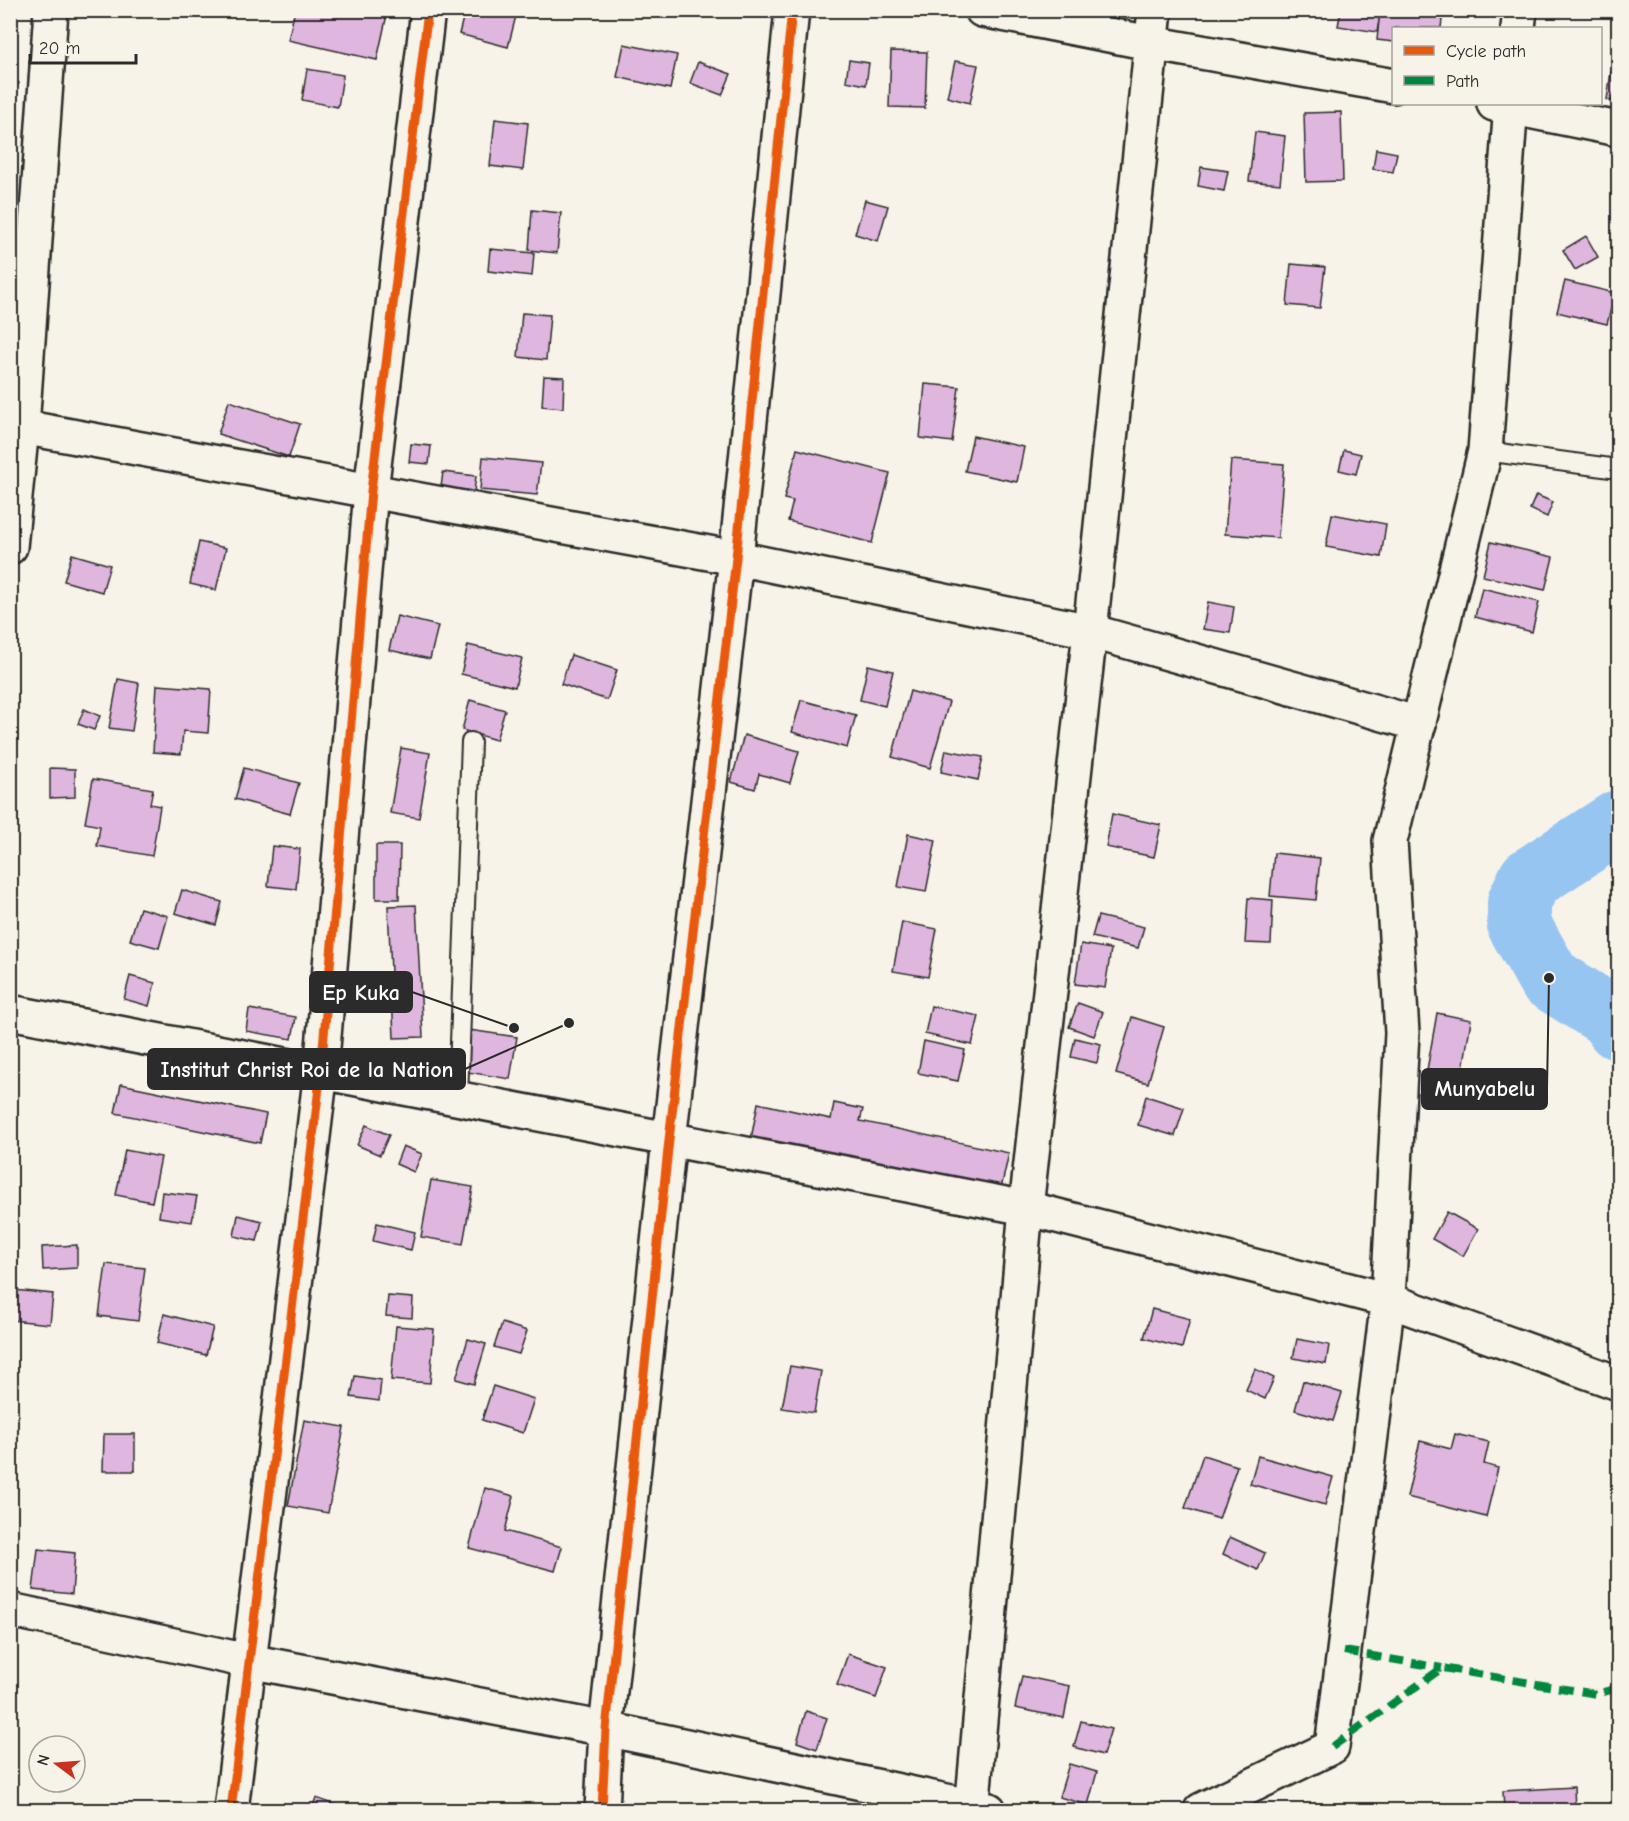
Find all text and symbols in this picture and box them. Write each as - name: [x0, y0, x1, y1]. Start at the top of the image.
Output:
- scale bar: [30, 27, 136, 65]
- legend: [1392, 27, 1602, 105]
- text: 20 m: [39, 38, 80, 59]
- text: Cycle path: [1446, 41, 1526, 62]
- text: Path: [1446, 71, 1479, 92]
- callout: Ep Kuka: [310, 972, 412, 1012]
- text: Ep Kuka: [322, 980, 400, 1006]
- callout: Institut Christ Roi de la Nation: [148, 1049, 465, 1089]
- text: Institut Christ Roi de la Nation: [161, 1057, 453, 1083]
- callout: Munyabelu: [1422, 1069, 1547, 1109]
- text: Munyabelu: [1435, 1076, 1535, 1102]
- north arrow: [27, 1734, 87, 1794]
- text: N: [33, 1753, 54, 1768]

